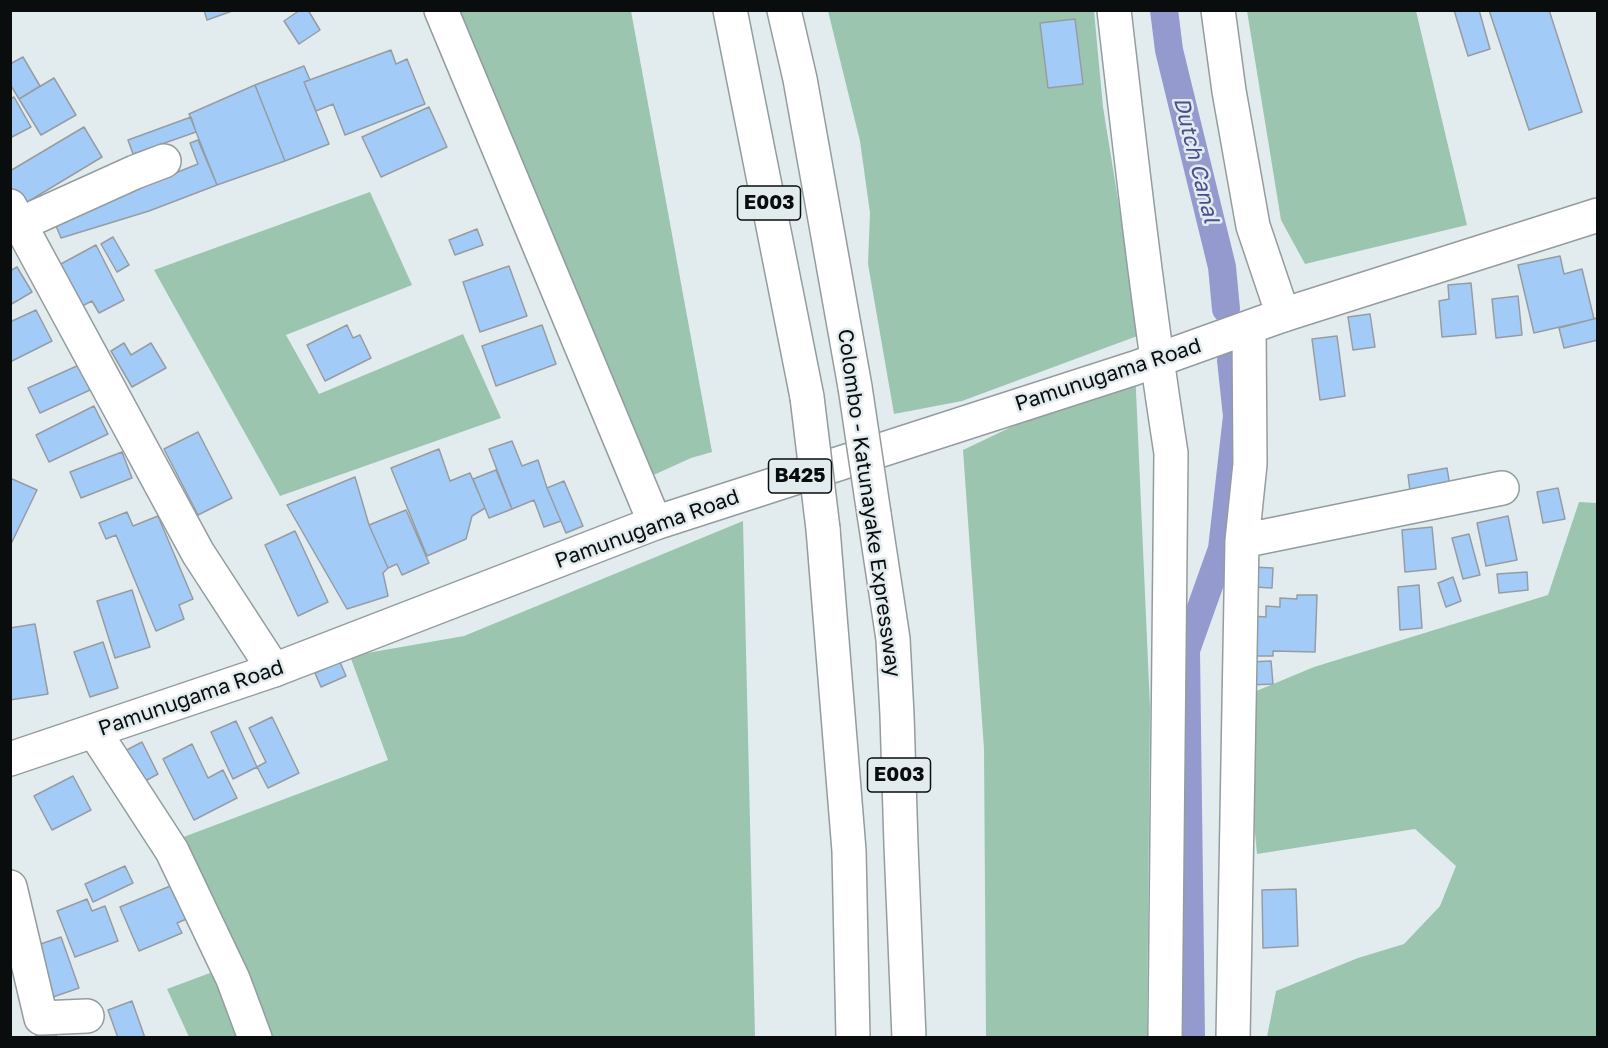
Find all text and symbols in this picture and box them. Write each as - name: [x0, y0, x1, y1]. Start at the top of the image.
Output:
- water label: Dutch Canal: [1168, 94, 1224, 226]
- road number: E003: [738, 186, 800, 220]
- street label: Colombo - Katunayake Expressway: [832, 327, 906, 679]
- street label: Pamunugama Road: [1012, 333, 1204, 417]
- road number: B425: [768, 459, 832, 493]
- street label: Pamunugama Road: [551, 484, 743, 574]
- street label: Pamunugama Road: [95, 654, 287, 742]
- road number: E003: [868, 758, 930, 792]

